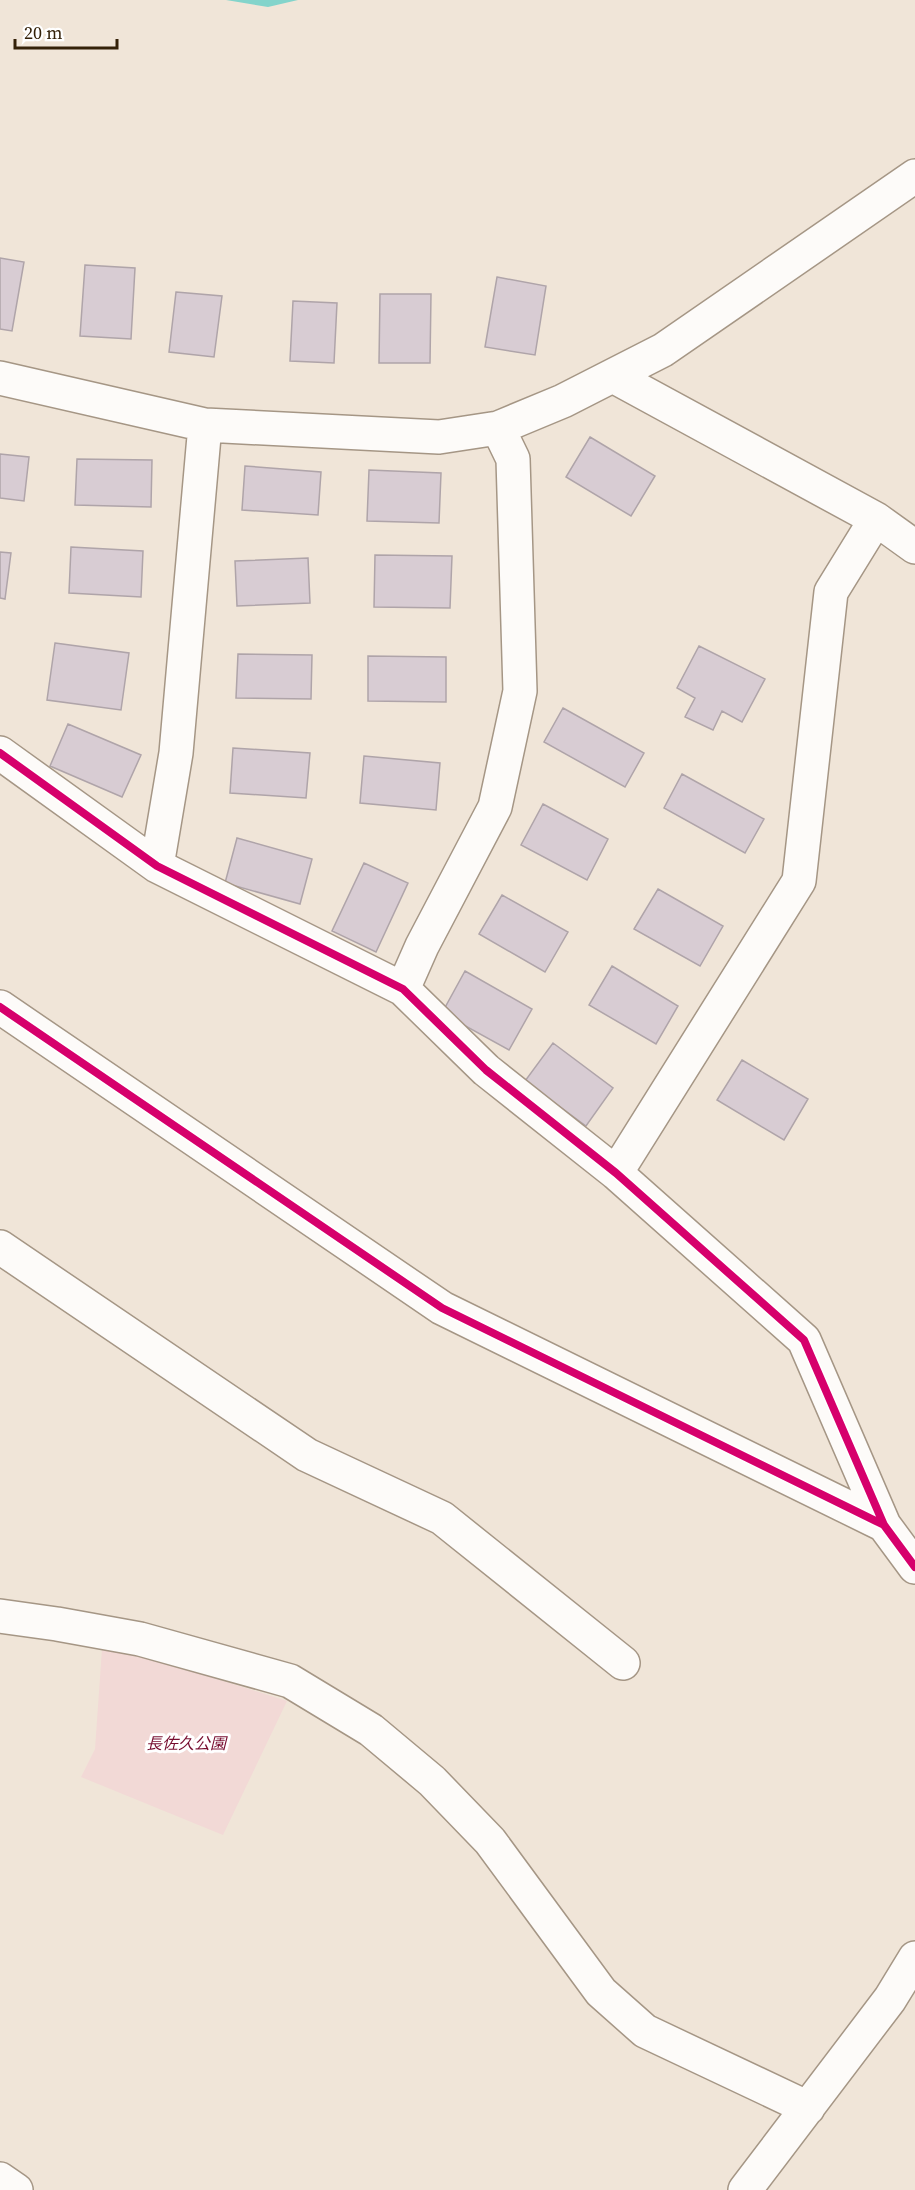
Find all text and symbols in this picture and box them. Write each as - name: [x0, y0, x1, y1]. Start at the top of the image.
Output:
- scale bar: [15, 12, 117, 50]
- text: 20 m: [24, 20, 62, 45]
- park label: 長佐久公園: [146, 1732, 228, 1754]

